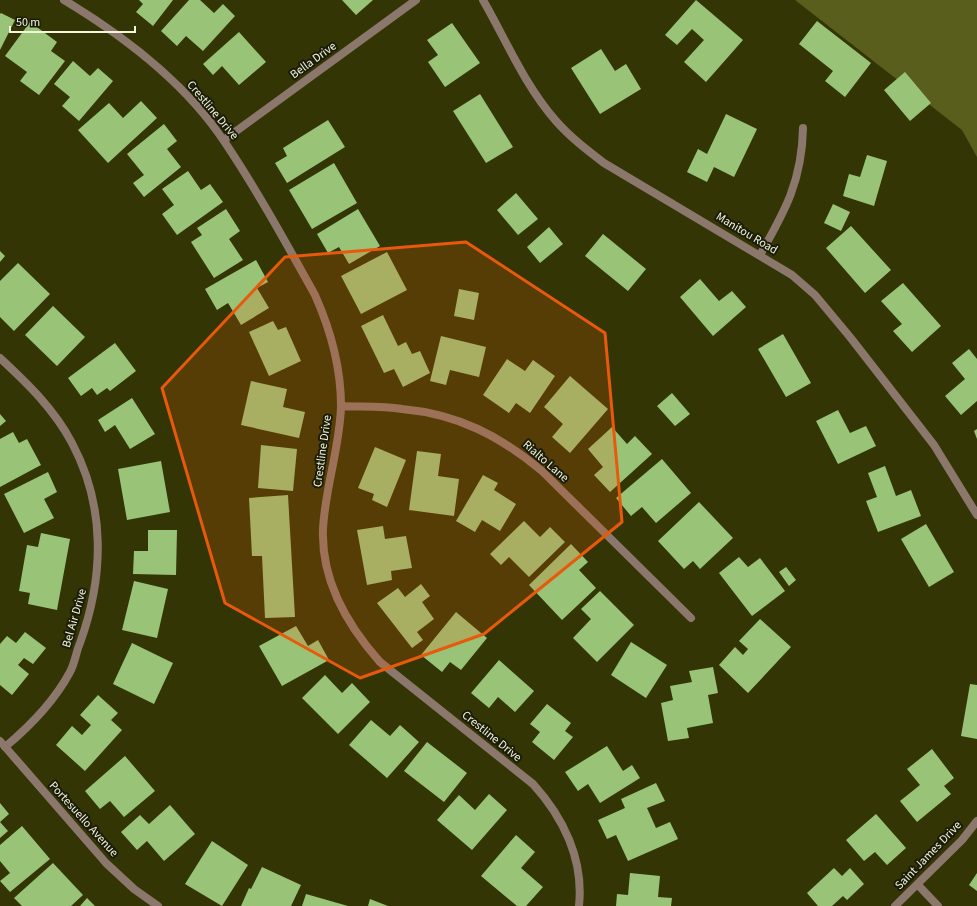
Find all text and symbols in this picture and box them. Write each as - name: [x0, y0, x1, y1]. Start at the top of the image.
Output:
- scale bar: [10, 8, 135, 34]
- text: 50 m: [16, 14, 40, 31]
- street label: Bella Drive: [287, 38, 340, 83]
- street label: Crestline Drive: [183, 77, 242, 144]
- street label: Manitou Road: [713, 208, 781, 259]
- street label: Crestline Drive: [309, 414, 336, 488]
- street label: Rialto Lane: [519, 437, 572, 486]
- street label: Bel Air Drive: [58, 587, 91, 650]
- street label: Crestline Drive: [458, 707, 525, 766]
- street label: Portesuello Avenue: [45, 778, 122, 861]
- street label: Saint James Drive: [891, 817, 966, 893]

